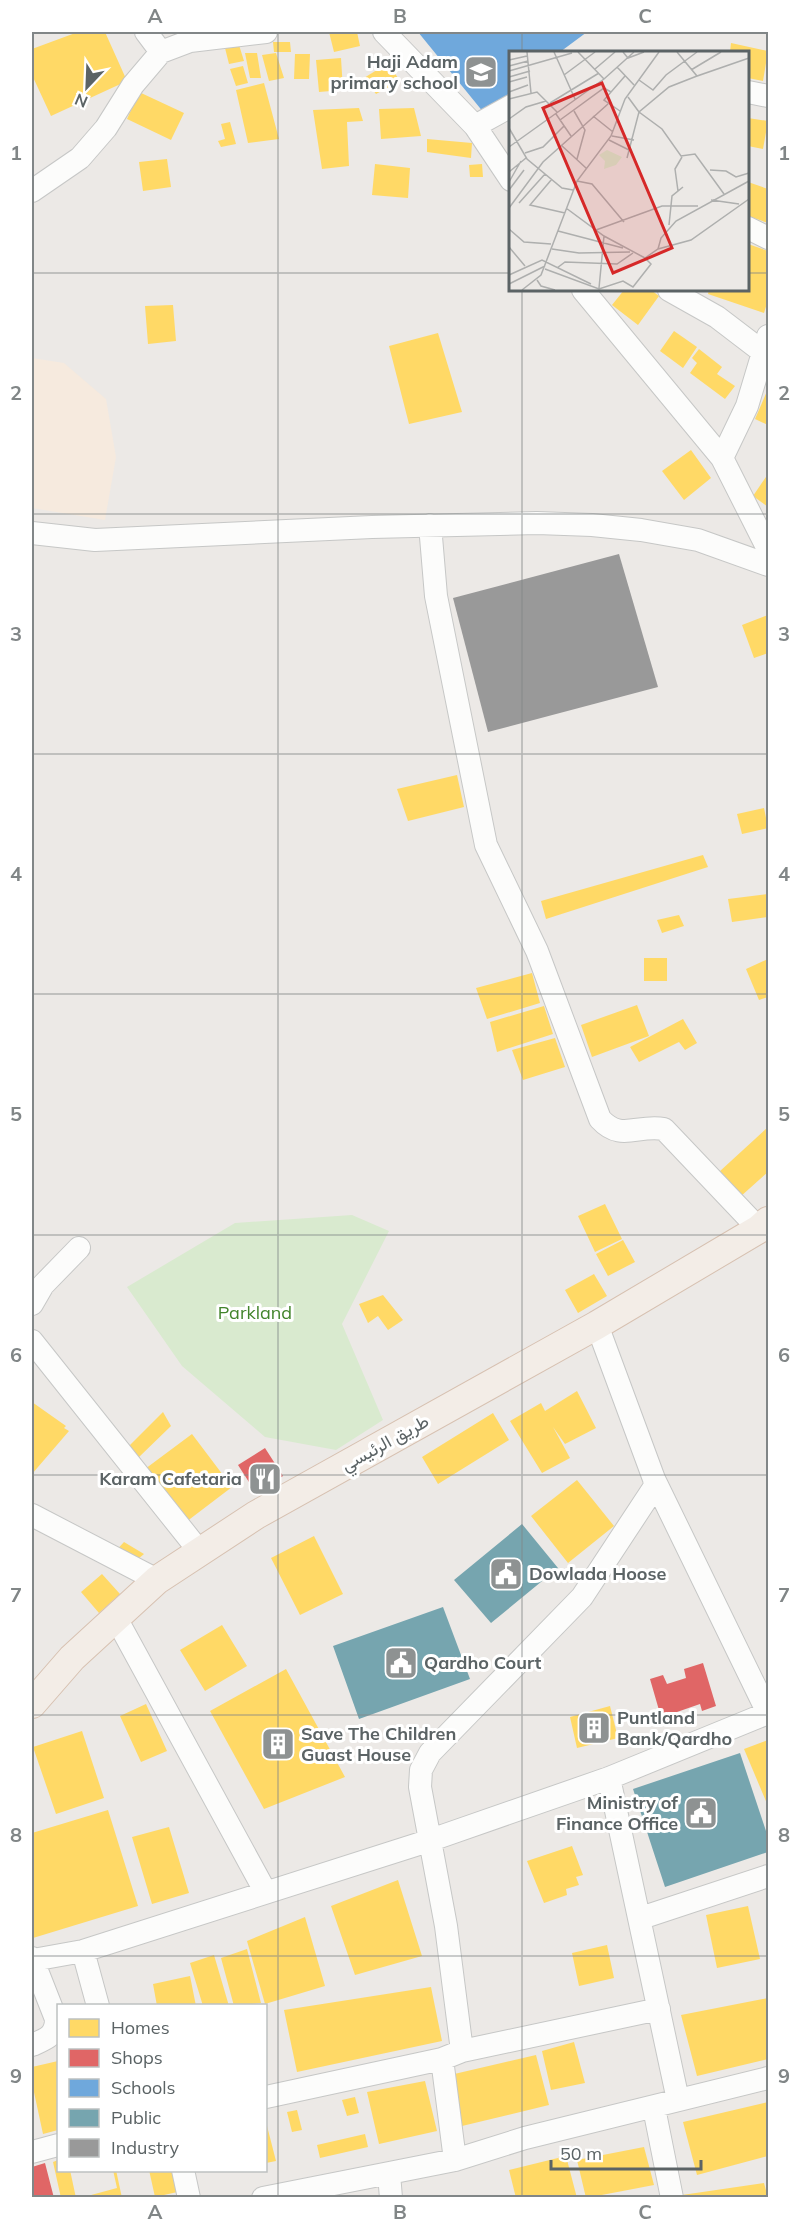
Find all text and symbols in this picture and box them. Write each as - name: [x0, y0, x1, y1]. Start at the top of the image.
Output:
- text: A: [148, 3, 163, 28]
- text: B: [393, 3, 407, 28]
- text: C: [638, 3, 652, 28]
- place label: Haji Adam primary school: [330, 50, 458, 94]
- inset map: [509, 51, 749, 291]
- school or university icon: Haji Adam primary school: [463, 54, 499, 90]
- north arrow: [57, 57, 117, 117]
- text: N: [72, 89, 91, 112]
- text: 1: [10, 140, 22, 165]
- text: 1: [778, 140, 790, 165]
- text: 2: [10, 380, 22, 405]
- text: 2: [778, 380, 790, 405]
- text: 3: [10, 621, 22, 646]
- text: 3: [778, 621, 790, 646]
- text: 4: [10, 861, 22, 886]
- text: 4: [778, 861, 790, 886]
- text: 5: [10, 1101, 22, 1126]
- text: 5: [778, 1101, 790, 1126]
- park label: Parkland: [218, 1301, 292, 1324]
- text: 6: [10, 1342, 22, 1367]
- text: 6: [778, 1342, 790, 1367]
- street label: طريق الرئيسي: [337, 1409, 435, 1480]
- restaurant icon: Karam Cafetaria: [247, 1461, 283, 1497]
- place label: Karam Cafetaria: [99, 1467, 242, 1490]
- public building icon: Dowlada Hoose: [488, 1556, 524, 1592]
- place label: Dowlada Hoose: [529, 1562, 666, 1585]
- text: 7: [10, 1582, 22, 1607]
- text: 7: [778, 1582, 790, 1607]
- public building icon: Qardho Court: [383, 1645, 419, 1681]
- place label: Qardho Court: [424, 1651, 542, 1674]
- place label: Puntland Bank/Qardho: [617, 1706, 732, 1750]
- building icon: Puntland Bank/Qardho: [576, 1710, 612, 1746]
- place label: Save The Children Guast House: [301, 1722, 456, 1766]
- building icon: Save The Children Guast House: [260, 1726, 296, 1762]
- place label: Ministry of Finance Office: [556, 1791, 678, 1835]
- public building icon: Ministry of Finance Office: [683, 1795, 719, 1831]
- text: 8: [10, 1822, 22, 1847]
- text: 8: [778, 1822, 790, 1847]
- legend: [57, 2004, 267, 2172]
- text: Homes: [111, 2016, 170, 2039]
- text: Shops: [111, 2046, 163, 2069]
- text: 9: [10, 2063, 22, 2088]
- text: 9: [778, 2063, 790, 2088]
- text: Schools: [111, 2076, 176, 2099]
- text: Public: [111, 2106, 161, 2129]
- scale bar: [551, 2133, 701, 2171]
- text: Industry: [111, 2136, 180, 2159]
- text: 50 m: [560, 2142, 602, 2165]
- text: A: [148, 2199, 163, 2224]
- text: B: [393, 2199, 407, 2224]
- text: C: [638, 2199, 652, 2224]

